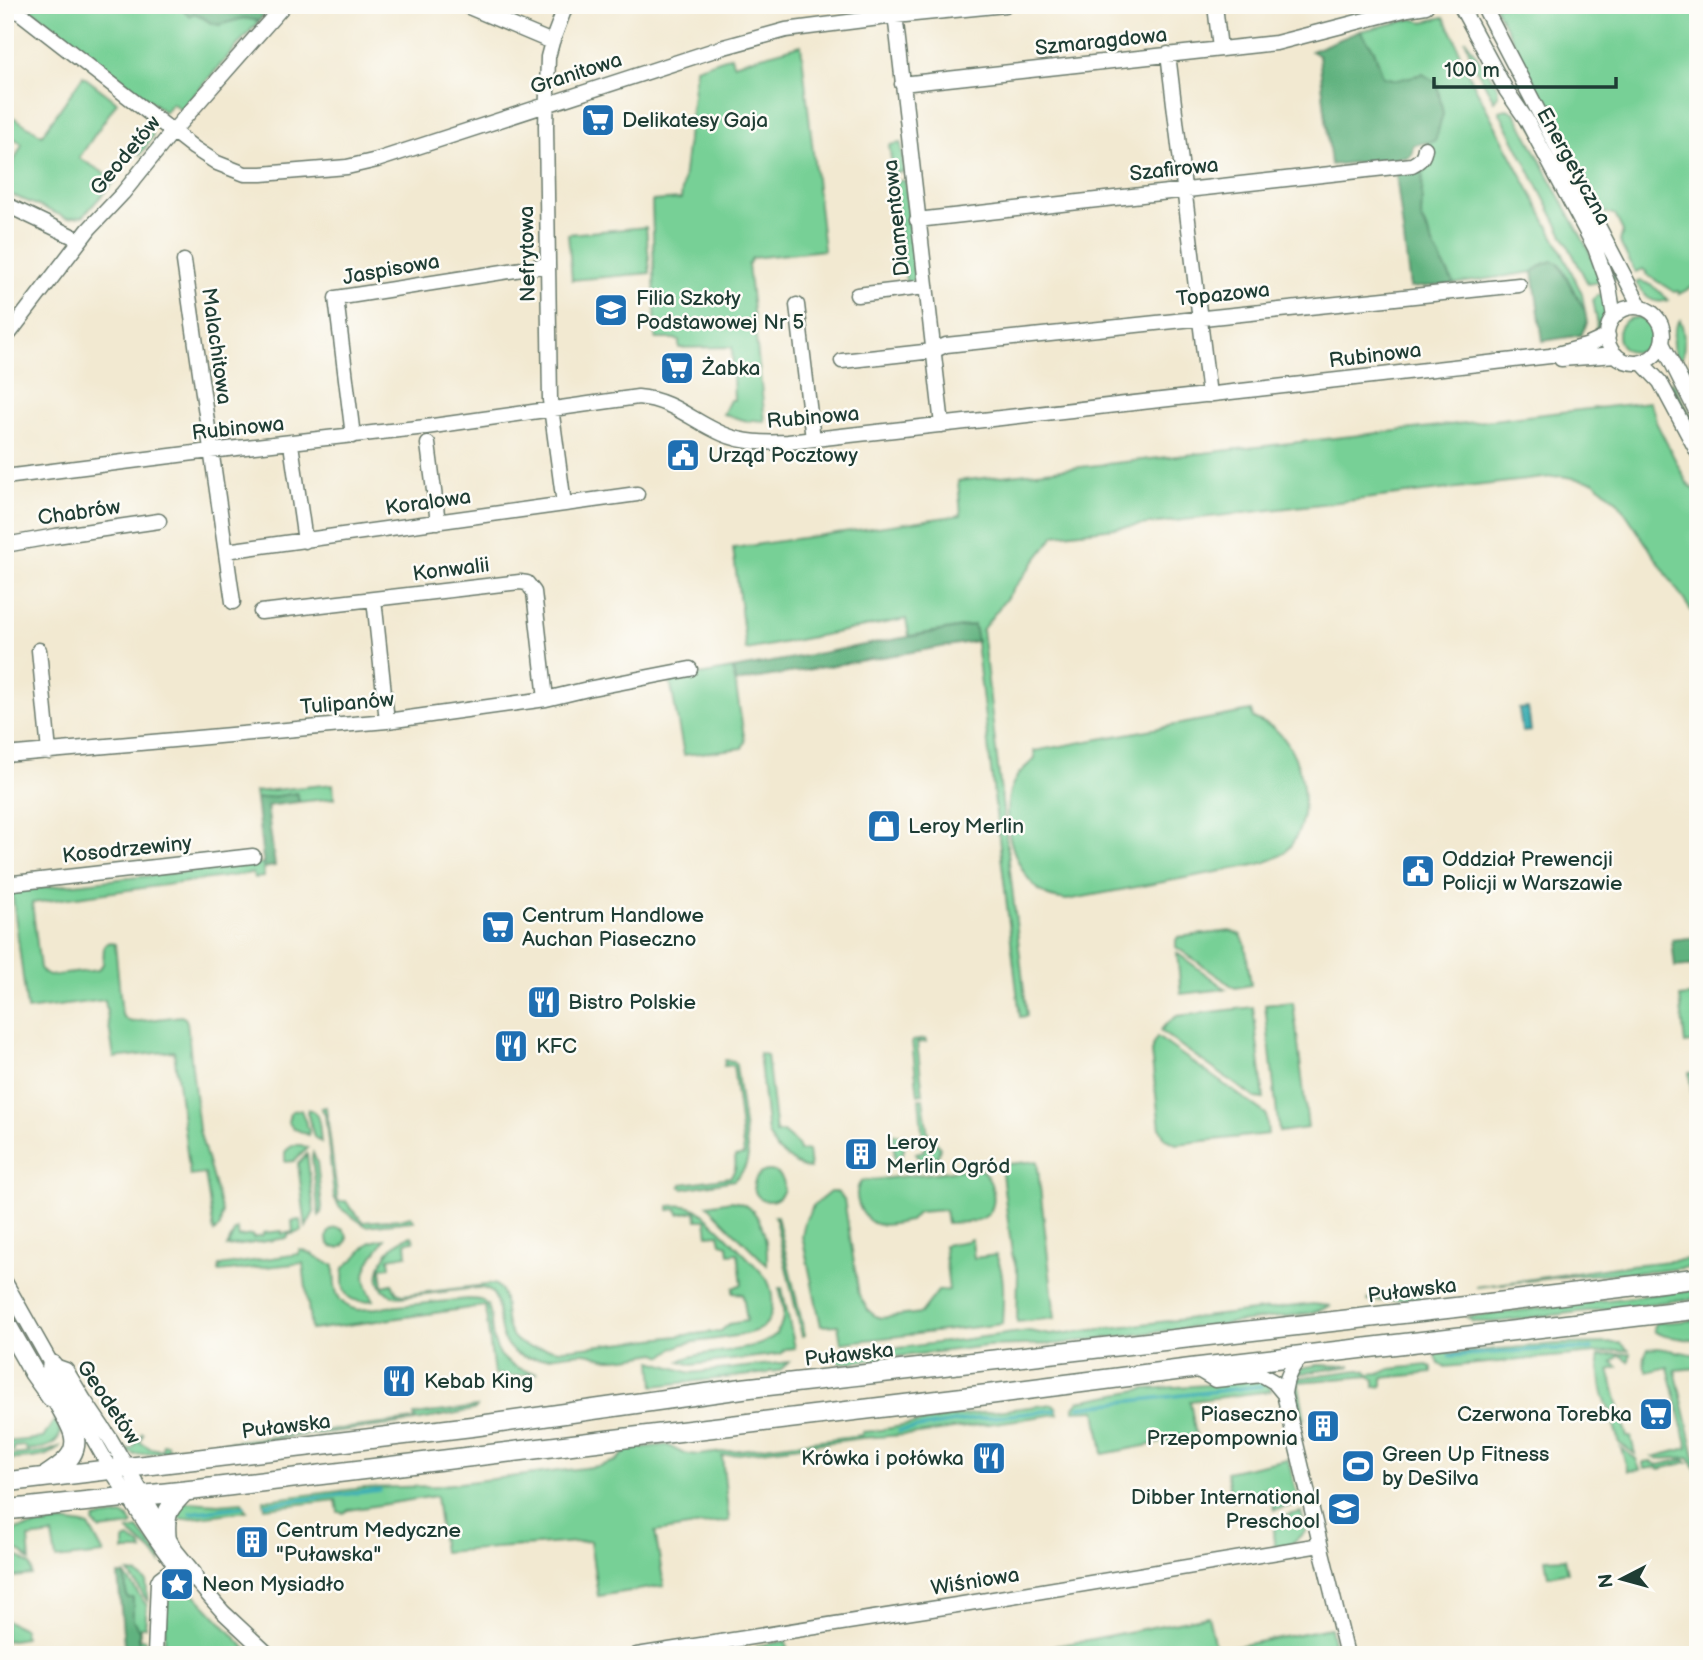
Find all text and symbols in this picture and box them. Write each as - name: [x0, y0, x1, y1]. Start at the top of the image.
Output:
- street label: Szmaragdowa: [1034, 22, 1168, 61]
- scale bar: [1434, 46, 1616, 90]
- street label: Granitowa: [527, 47, 625, 100]
- text: 100 m: [1444, 58, 1500, 83]
- supermarket icon: Delikatesy Gaja: [579, 101, 617, 139]
- street label: Energetyczna: [1531, 103, 1616, 229]
- place label: Delikatesy Gaja: [622, 108, 768, 133]
- street label: Geodetów: [85, 110, 166, 200]
- street label: Szafirowa: [1128, 152, 1220, 187]
- street label: Diamentowa: [878, 158, 915, 278]
- street label: Nefrytowa: [514, 206, 541, 302]
- street label: Jaspisowa: [341, 249, 441, 290]
- street label: Topazowa: [1175, 277, 1271, 312]
- street label: Malachitowa: [196, 286, 237, 406]
- place label: Filia Szkoły Podstawowej Nr 5: [636, 286, 804, 335]
- school or university icon: Filia Szkoły Podstawowej Nr 5: [592, 291, 630, 329]
- street label: Rubinowa: [1327, 337, 1423, 374]
- supermarket icon: Żabka: [658, 349, 696, 387]
- place label: Żabka: [701, 356, 760, 381]
- street label: Rubinowa: [766, 401, 860, 434]
- street label: Rubinowa: [191, 411, 286, 446]
- public building icon: Urząd Pocztowy: [664, 436, 702, 474]
- place label: Urząd Pocztowy: [708, 443, 859, 468]
- street label: Koralowa: [384, 484, 473, 521]
- street label: Chabrów: [36, 494, 122, 531]
- street label: Konwalii: [411, 552, 491, 587]
- street label: Tulipanów: [299, 687, 395, 720]
- shop icon: Leroy Merlin: [865, 807, 903, 845]
- place label: Leroy Merlin: [908, 814, 1024, 839]
- street label: Kosodrzewiny: [61, 830, 194, 869]
- place label: Oddział Prewencji Policji w Warszawie: [1442, 847, 1623, 896]
- public building icon: Oddział Prewencji Policji w Warszawie: [1399, 852, 1437, 890]
- place label: Centrum Handlowe Auchan Piaseczno: [522, 903, 704, 952]
- supermarket icon: Centrum Handlowe Auchan Piaseczno: [479, 908, 517, 946]
- restaurant icon: Bistro Polskie: [525, 983, 563, 1021]
- place label: Bistro Polskie: [568, 990, 696, 1015]
- restaurant icon: KFC: [492, 1027, 530, 1065]
- place label: KFC: [536, 1034, 577, 1059]
- place label: Leroy Merlin Ogród: [886, 1130, 1010, 1179]
- building icon: Leroy Merlin Ogród: [842, 1135, 880, 1173]
- street label: Puławska: [1366, 1273, 1458, 1308]
- street label: Puławska: [803, 1337, 895, 1372]
- street label: Geodetów: [71, 1355, 146, 1449]
- restaurant icon: Kebab King: [380, 1362, 418, 1400]
- place label: Kebab King: [424, 1369, 533, 1394]
- supermarket icon: Czerwona Torebka: [1637, 1395, 1675, 1433]
- place label: Piaseczno Przepompownia: [1146, 1402, 1298, 1451]
- place label: Czerwona Torebka: [1457, 1402, 1632, 1427]
- building icon: Piaseczno Przepompownia: [1304, 1407, 1342, 1445]
- street label: Puławska: [240, 1409, 332, 1444]
- restaurant icon: Krówka i połówka: [970, 1439, 1008, 1477]
- place label: Green Up Fitness by DeSilva: [1382, 1442, 1550, 1491]
- place label: Krówka i połówka: [801, 1446, 964, 1471]
- sports icon: Green Up Fitness by DeSilva: [1339, 1447, 1377, 1485]
- place label: Dibber International Preschool: [1131, 1485, 1320, 1534]
- school or university icon: Dibber International Preschool: [1325, 1490, 1363, 1528]
- place label: Centrum Medyczne "Puławska": [276, 1518, 461, 1567]
- building icon: Centrum Medyczne "Puławska": [233, 1523, 271, 1561]
- north arrow: [1588, 1544, 1658, 1614]
- street label: Wiśniowa: [929, 1562, 1021, 1601]
- place icon: Neon Mysiadło: [158, 1565, 196, 1603]
- place label: Neon Mysiadło: [202, 1572, 345, 1597]
- text: N: [1594, 1572, 1619, 1589]

